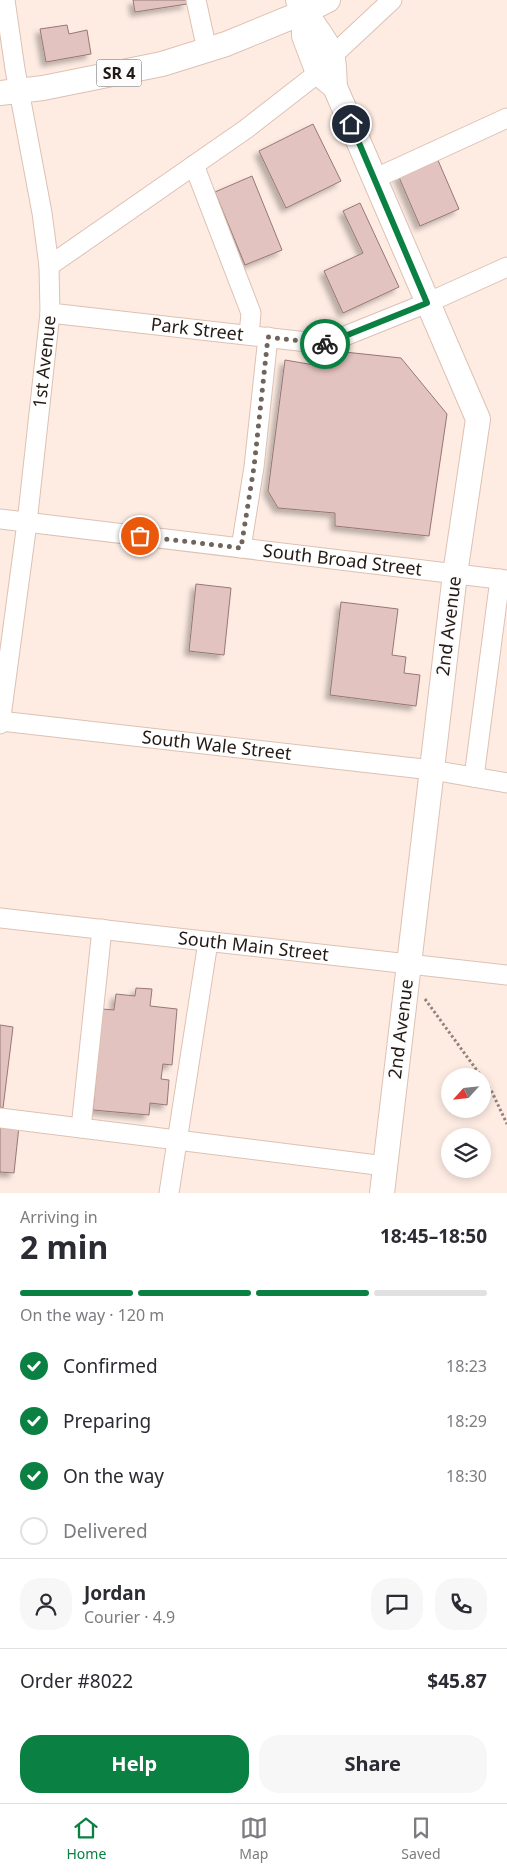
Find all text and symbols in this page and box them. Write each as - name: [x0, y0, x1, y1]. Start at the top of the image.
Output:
- road number: SR 4: [96, 59, 142, 86]
- pin: [330, 103, 372, 145]
- icon: home: [337, 110, 365, 138]
- street label: Park Street: [150, 311, 245, 346]
- street label: 1st Avenue: [27, 314, 61, 409]
- courier: [300, 319, 350, 369]
- icon: bike: [311, 330, 339, 358]
- pin: [119, 515, 161, 557]
- icon: bag: [126, 522, 154, 550]
- street label: South Broad Street: [262, 538, 424, 581]
- street label: 2nd Avenue: [430, 575, 466, 677]
- street label: South Wale Street: [141, 724, 293, 765]
- street label: South Main Street: [177, 925, 331, 966]
- street label: 2nd Avenue: [382, 978, 418, 1080]
- north arrow: [441, 1068, 491, 1118]
- map controls: [441, 1068, 491, 1178]
- button: layers: [441, 1128, 491, 1178]
- text: Arriving in: [20, 1206, 98, 1228]
- text: 18:45–18:50: [380, 1223, 487, 1249]
- text: 2 min: [20, 1225, 108, 1268]
- text: On the way · 120 m: [20, 1304, 164, 1326]
- icon: check: [20, 1352, 48, 1380]
- text: Confirmed: [63, 1353, 158, 1379]
- text: 18:23: [446, 1355, 487, 1377]
- icon: check: [20, 1407, 48, 1435]
- text: Preparing: [63, 1408, 151, 1434]
- text: 18:29: [446, 1410, 487, 1432]
- icon: check: [20, 1462, 48, 1490]
- text: On the way: [63, 1463, 164, 1489]
- text: 18:30: [446, 1465, 487, 1487]
- text: Delivered: [63, 1518, 148, 1544]
- button: person: [20, 1578, 72, 1630]
- button: chat: [371, 1578, 423, 1630]
- button: phone: [435, 1578, 487, 1630]
- text: Jordan: [84, 1580, 146, 1606]
- text: Courier · 4.9: [84, 1606, 175, 1628]
- text: Order #8022: [20, 1668, 133, 1694]
- text: $45.87: [427, 1668, 487, 1694]
- button: Help: [20, 1735, 249, 1793]
- button: Share: [259, 1735, 487, 1793]
- tab: Home: [66, 1814, 106, 1863]
- tab: Map: [239, 1814, 268, 1863]
- tab: Saved: [401, 1814, 441, 1863]

